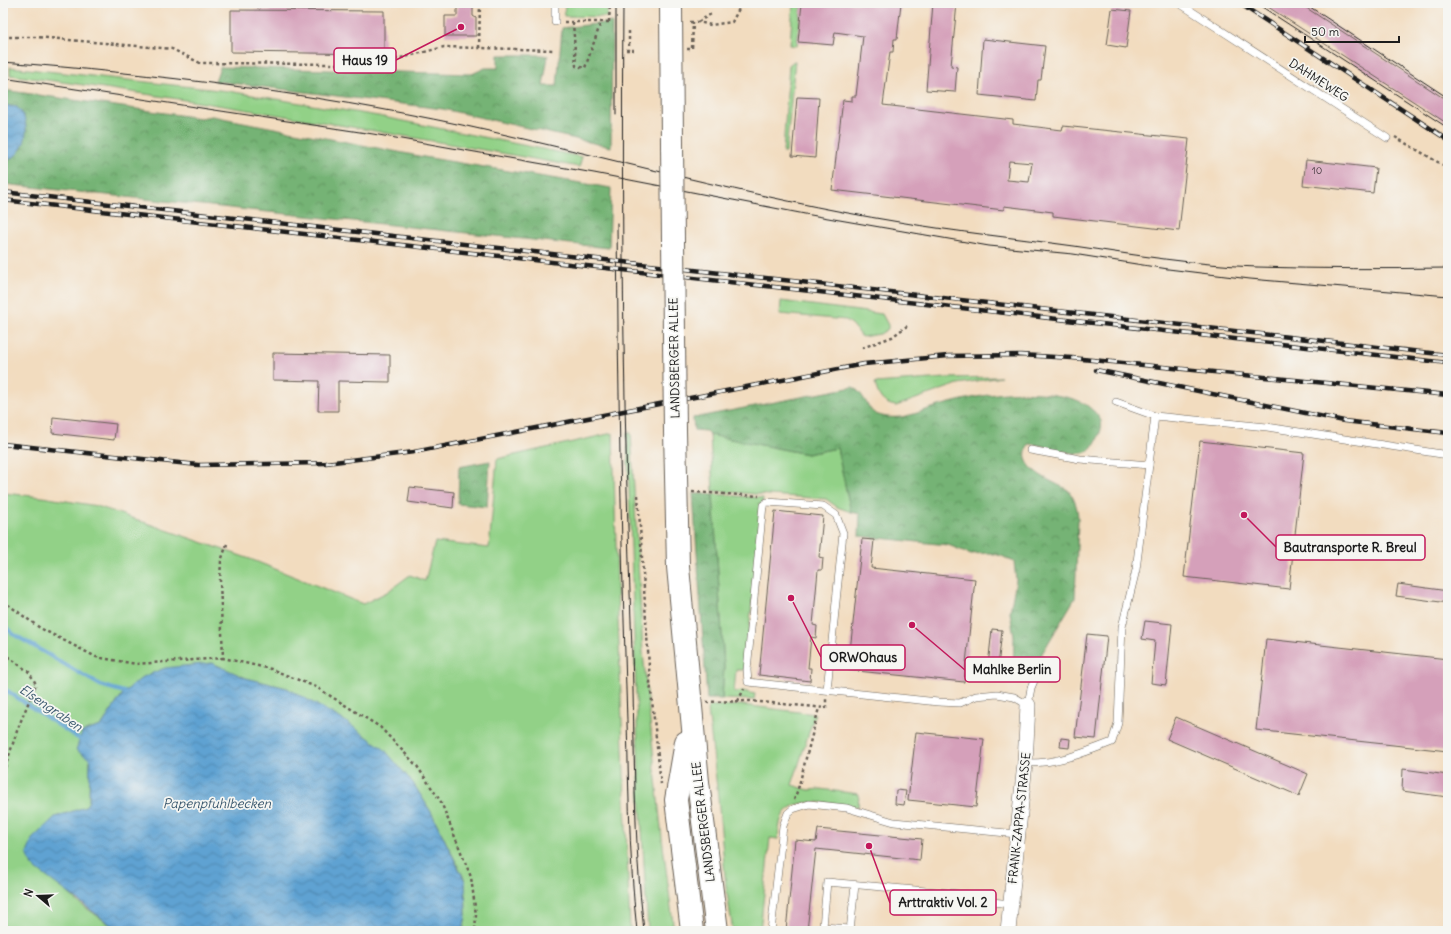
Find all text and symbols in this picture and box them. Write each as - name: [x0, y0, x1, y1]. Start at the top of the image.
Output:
- scale bar: [1305, 18, 1399, 44]
- text: 50 m: [1311, 24, 1340, 39]
- callout: Haus 19: [334, 48, 396, 73]
- text: Haus 19: [342, 52, 388, 69]
- street label: DAHMEWEG: [1286, 55, 1352, 105]
- house number: 10: [1312, 164, 1322, 177]
- street label: LANDSBERGER ALLEE: [665, 297, 683, 419]
- callout: Bautransporte R. Breul: [1276, 535, 1425, 560]
- text: Bautransporte R. Breul: [1283, 539, 1417, 556]
- callout: ORWOhaus: [821, 645, 905, 670]
- text: ORWOhaus: [829, 649, 897, 666]
- callout: Mahlke Berlin: [965, 657, 1060, 682]
- text: Mahlke Berlin: [972, 661, 1052, 678]
- water label: Elsengraben: [16, 681, 86, 736]
- street label: FRANK-ZAPPA-STRASSE: [1005, 751, 1033, 885]
- street label: LANDSBERGER ALLEE: [688, 761, 718, 883]
- water label: Papenpfuhlbecken: [163, 795, 272, 812]
- north arrow: [18, 876, 58, 916]
- text: N: [21, 887, 36, 899]
- callout: Arttraktiv Vol. 2: [890, 890, 996, 915]
- text: Arttraktiv Vol. 2: [898, 894, 988, 911]

